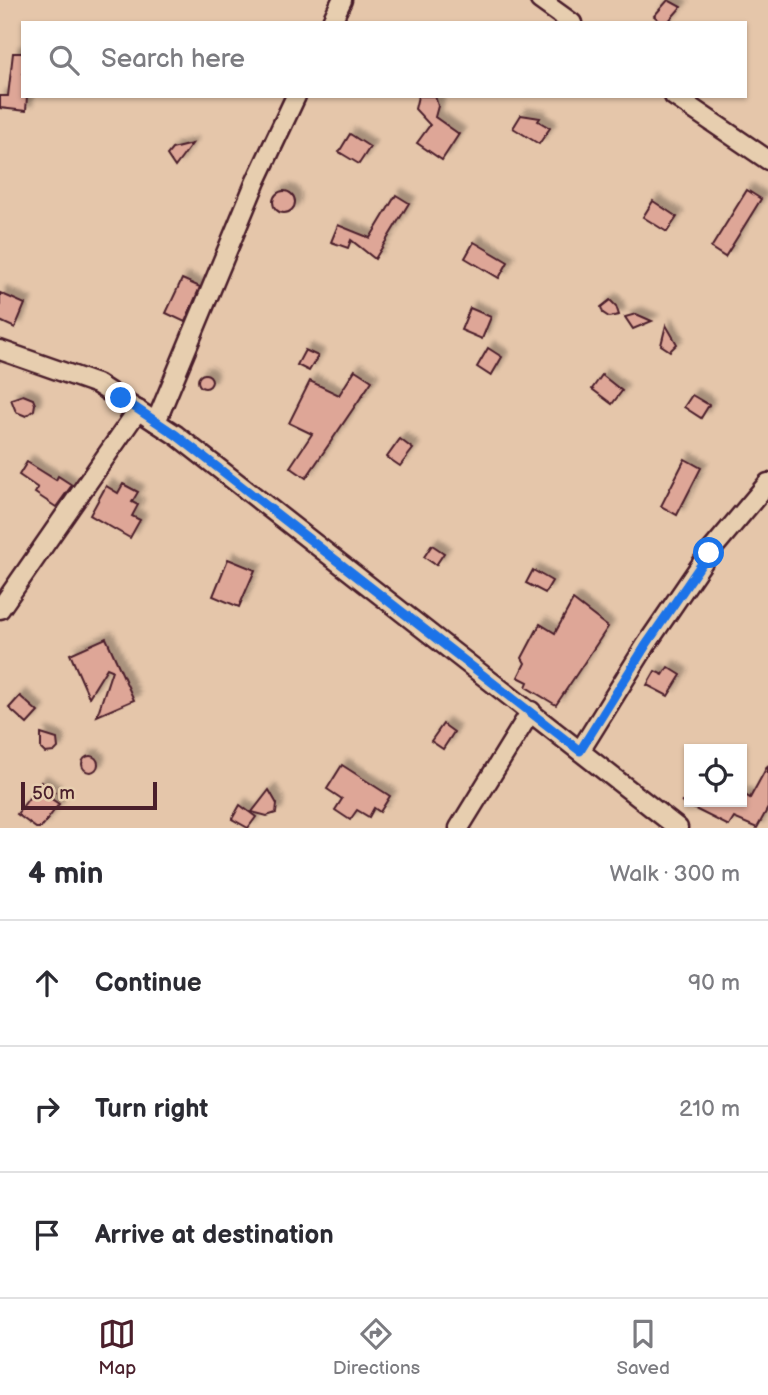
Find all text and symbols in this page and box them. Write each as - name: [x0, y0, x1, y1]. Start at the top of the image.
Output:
- search box: [21, 21, 747, 98]
- icon: search: [45, 41, 83, 79]
- text: Search here: [101, 44, 245, 75]
- route end: [105, 382, 136, 413]
- route start: [693, 537, 724, 568]
- map controls: [684, 744, 747, 807]
- button: locate: [684, 744, 747, 807]
- scale bar: [21, 779, 158, 811]
- text: 50 m: [32, 782, 75, 805]
- text: 4 min: [28, 856, 103, 892]
- text: Walk · 300 m: [609, 860, 740, 888]
- icon: ahead: [28, 964, 66, 1002]
- text: Continue: [95, 968, 202, 999]
- text: 90 m: [688, 969, 740, 997]
- icon: right: [28, 1090, 66, 1128]
- text: Turn right: [95, 1094, 208, 1125]
- text: 210 m: [679, 1095, 740, 1123]
- icon: arrive: [28, 1216, 66, 1254]
- text: Arrive at destination: [95, 1220, 334, 1251]
- tab: Map: [98, 1315, 136, 1380]
- tab: Directions: [333, 1315, 420, 1380]
- tab: Saved: [616, 1315, 670, 1380]

